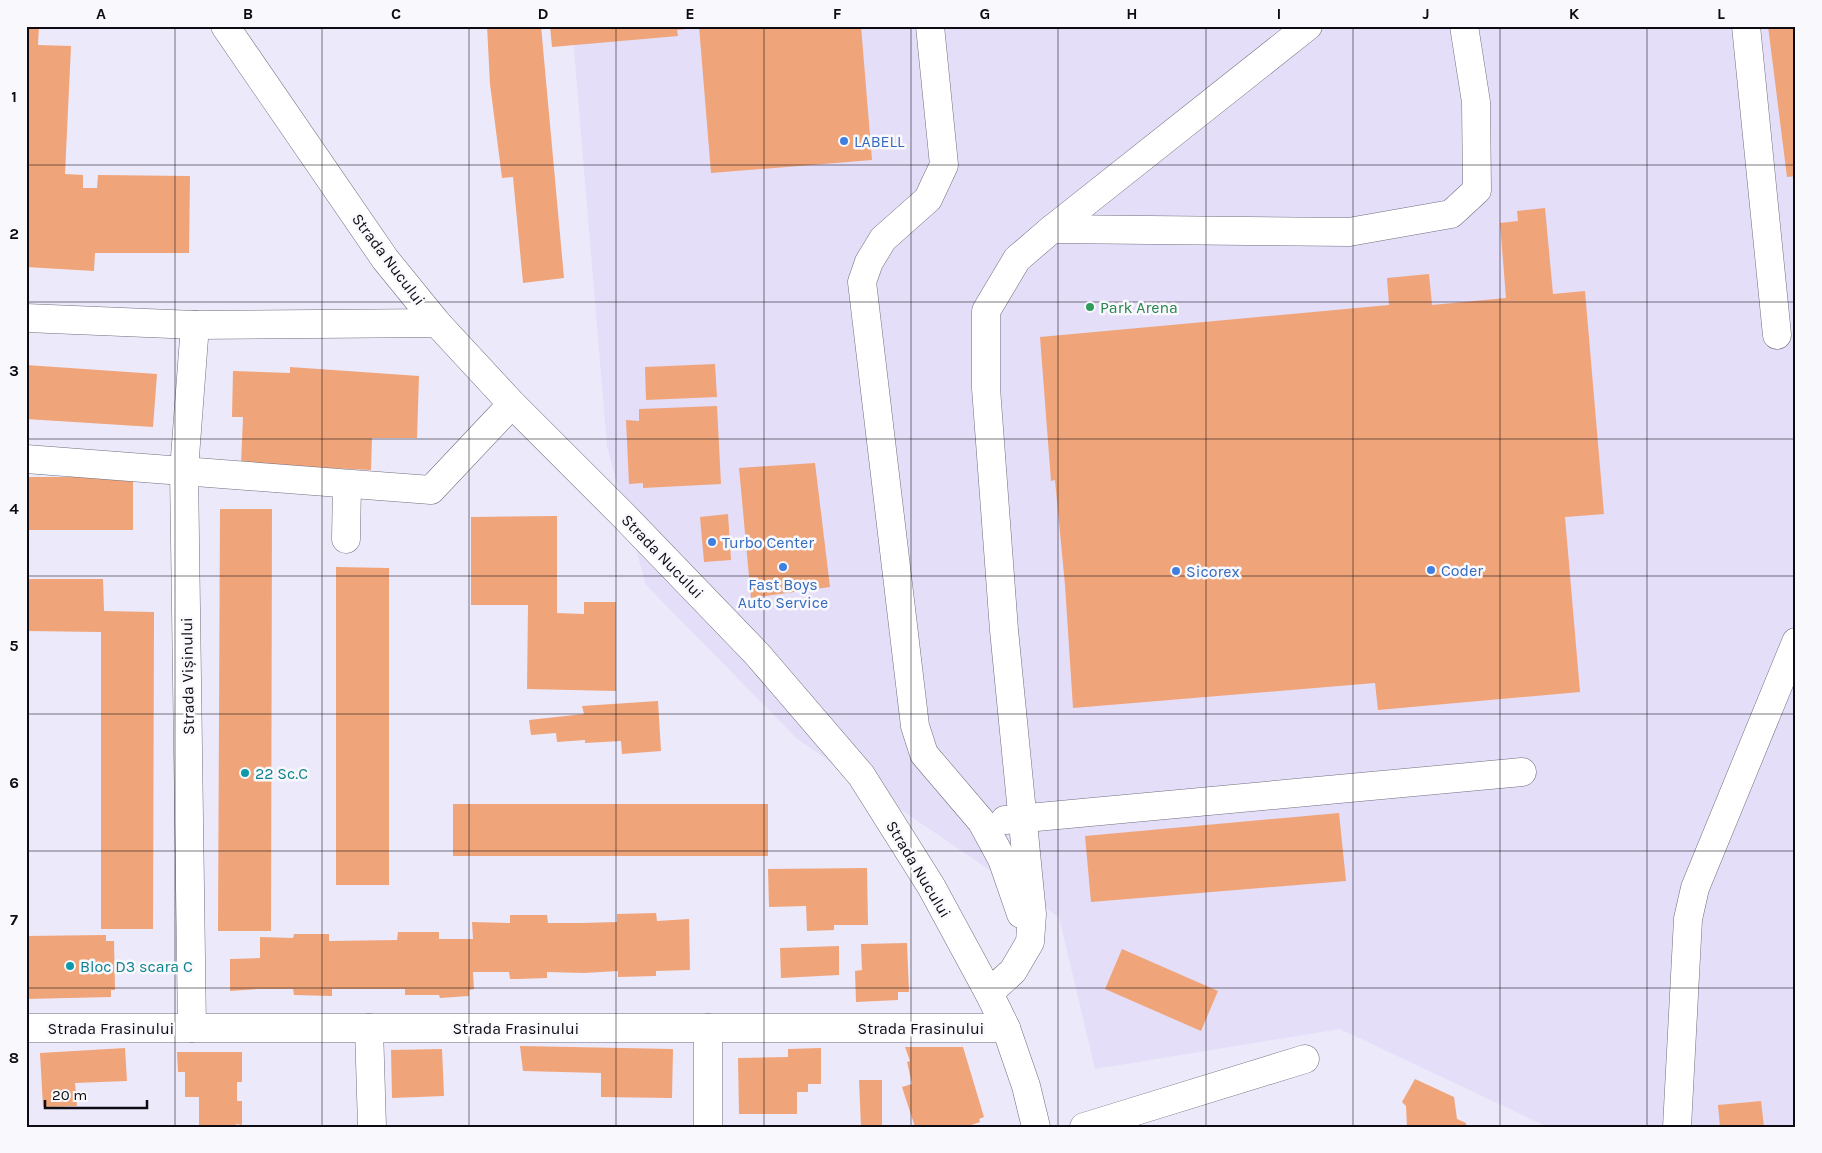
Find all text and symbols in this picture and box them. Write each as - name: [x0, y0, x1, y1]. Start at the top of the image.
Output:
- text: A: [96, 4, 106, 23]
- text: B: [243, 4, 253, 23]
- text: C: [391, 4, 401, 23]
- text: D: [538, 4, 549, 23]
- text: E: [685, 4, 695, 23]
- text: F: [833, 4, 842, 23]
- text: G: [980, 4, 990, 23]
- text: H: [1126, 4, 1138, 23]
- text: I: [1277, 4, 1281, 23]
- text: J: [1422, 4, 1430, 23]
- text: K: [1569, 4, 1580, 23]
- text: L: [1717, 4, 1725, 23]
- text: 1: [11, 87, 17, 106]
- place label: LABELL: [854, 132, 905, 151]
- marker: LABELL: [838, 135, 850, 147]
- street label: Strada Nucului: [348, 210, 429, 309]
- text: 2: [9, 224, 19, 243]
- place label: Park Arena: [1100, 298, 1178, 317]
- marker: Park Arena: [1084, 301, 1096, 313]
- text: 3: [9, 361, 19, 380]
- text: 4: [9, 499, 19, 518]
- street label: Strada Nucului: [618, 510, 708, 602]
- place label: Turbo Center: [722, 533, 814, 552]
- marker: Turbo Center: [706, 536, 718, 548]
- marker: Fast Boys Auto Service: [777, 561, 789, 573]
- place label: Coder: [1441, 561, 1483, 580]
- place label: Sicorex: [1186, 562, 1240, 581]
- marker: Coder: [1425, 564, 1437, 576]
- marker: Sicorex: [1170, 565, 1182, 577]
- place label: Fast Boys Auto Service: [738, 575, 828, 612]
- street label: Strada Vișinului: [177, 617, 198, 735]
- text: 5: [9, 636, 19, 655]
- place label: 22 Sc.C: [255, 764, 308, 783]
- marker: 22 Sc.C: [239, 767, 251, 779]
- text: 6: [9, 773, 19, 792]
- street label: Strada Nucului: [882, 817, 955, 921]
- text: 7: [10, 910, 18, 929]
- place label: Bloc D3 scara C: [80, 957, 193, 976]
- marker: Bloc D3 scara C: [64, 960, 76, 972]
- street label: Strada Frasinului: [48, 1019, 174, 1038]
- street label: Strada Frasinului: [453, 1019, 579, 1038]
- street label: Strada Frasinului: [858, 1019, 984, 1038]
- text: 8: [9, 1048, 19, 1067]
- scale bar: [45, 1078, 148, 1110]
- text: 20 m: [52, 1086, 87, 1104]

